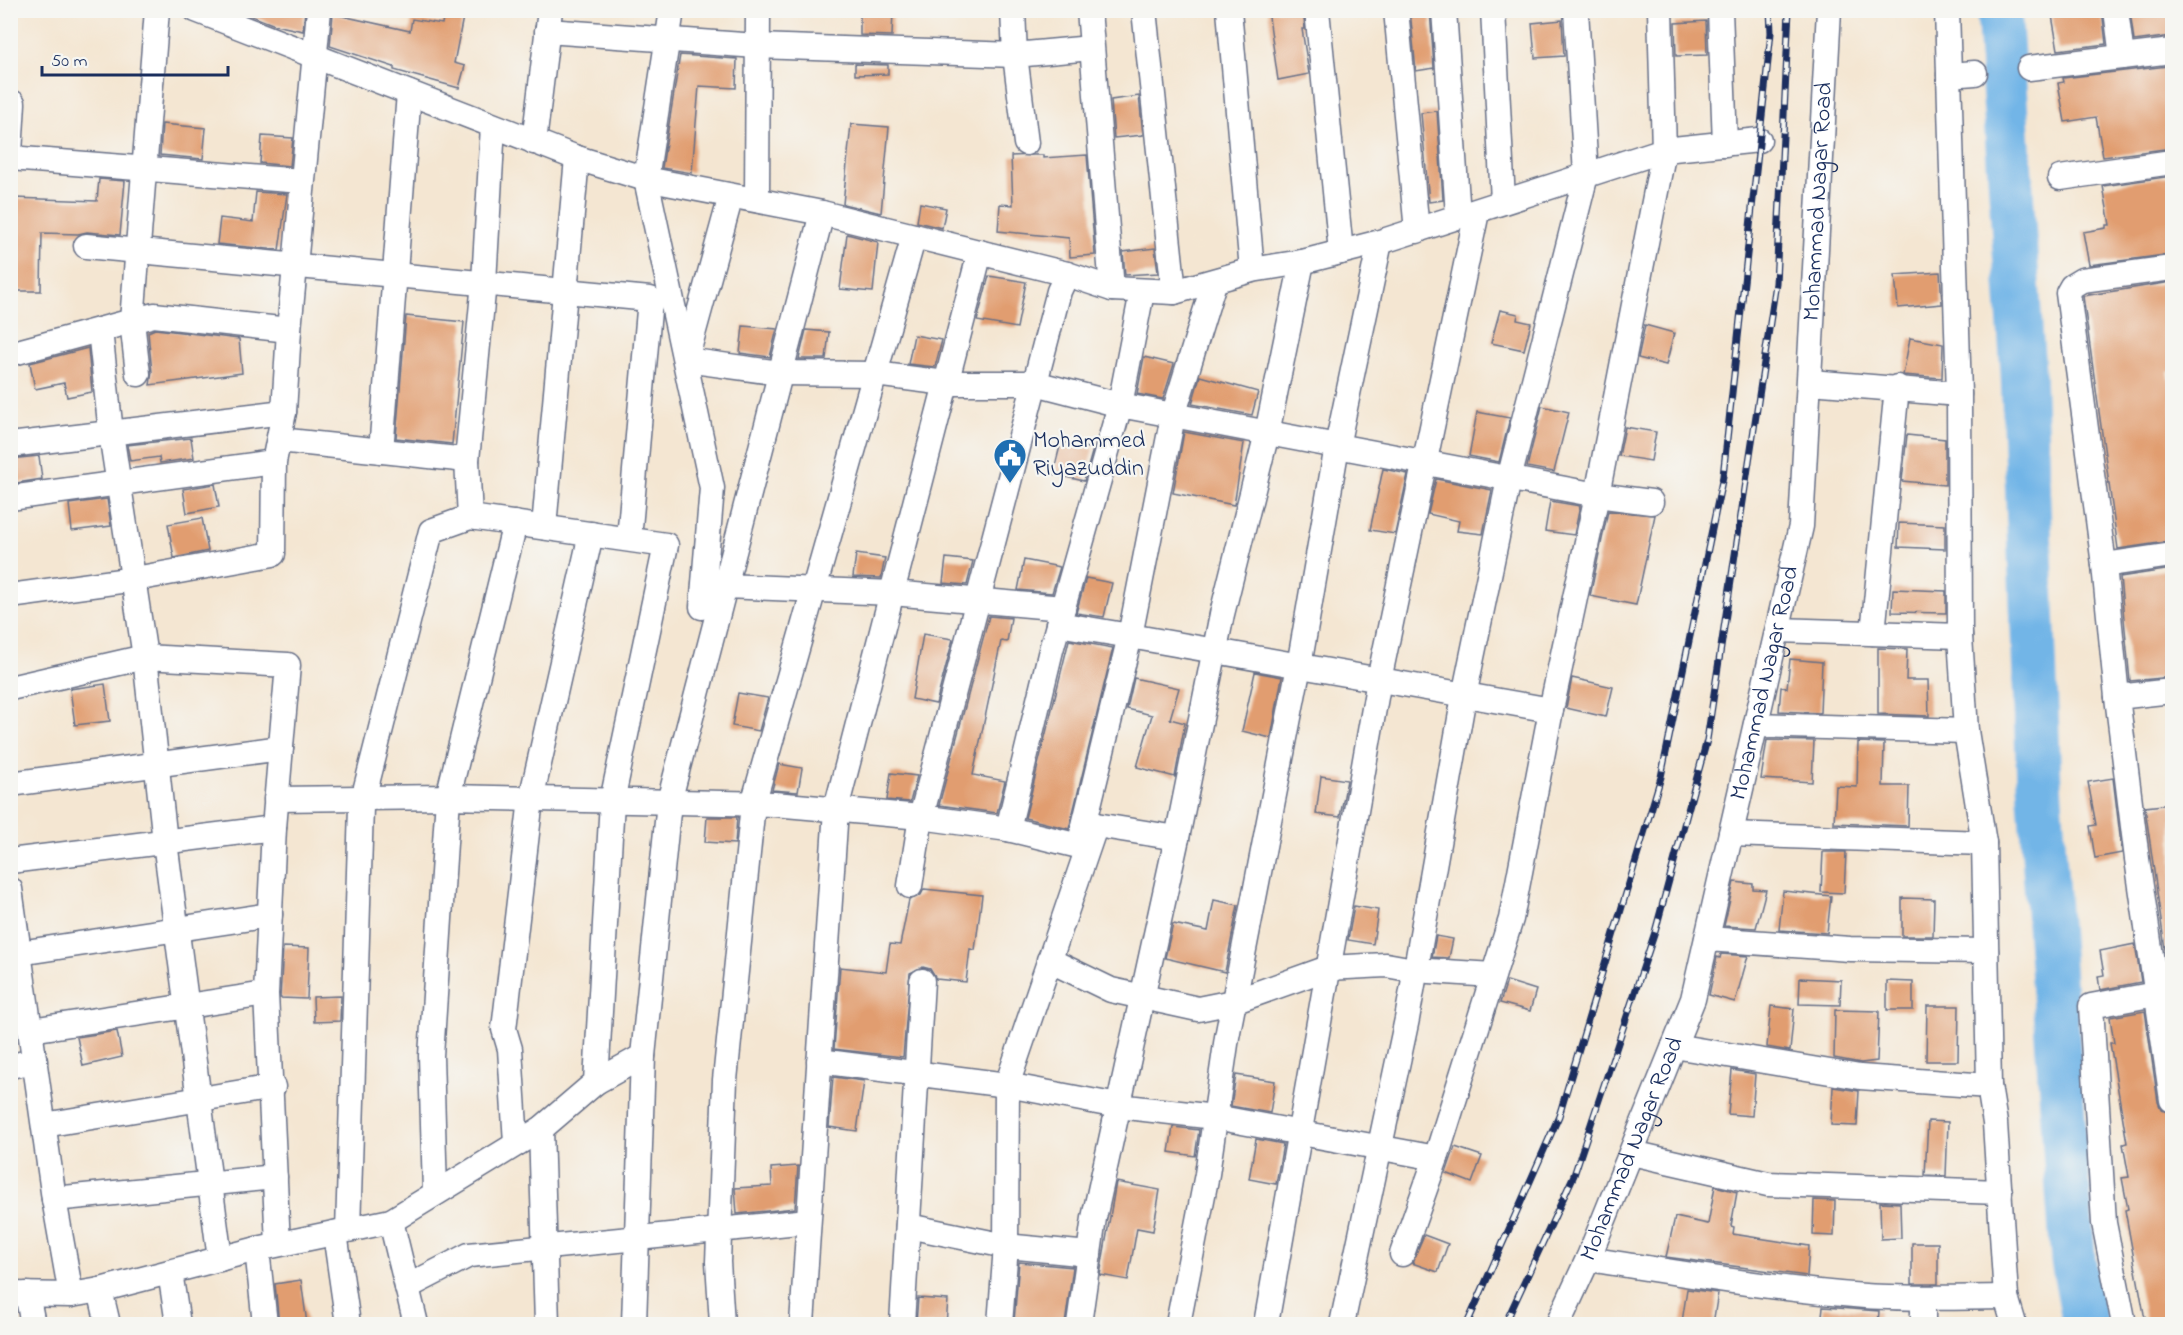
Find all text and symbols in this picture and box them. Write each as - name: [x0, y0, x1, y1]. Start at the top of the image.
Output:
- scale bar: [42, 39, 228, 77]
- text: 50 m: [51, 49, 88, 75]
- street label: Mohammad Nagar Road: [1795, 81, 1843, 322]
- place label: Mohammed Riyazuddin: [1033, 424, 1146, 488]
- public building icon: Mohammed Riyazuddin: [992, 437, 1028, 484]
- street label: Mohammad Nagar Road: [1721, 562, 1809, 804]
- street label: Mohammad Nagar Road: [1571, 1031, 1694, 1267]

